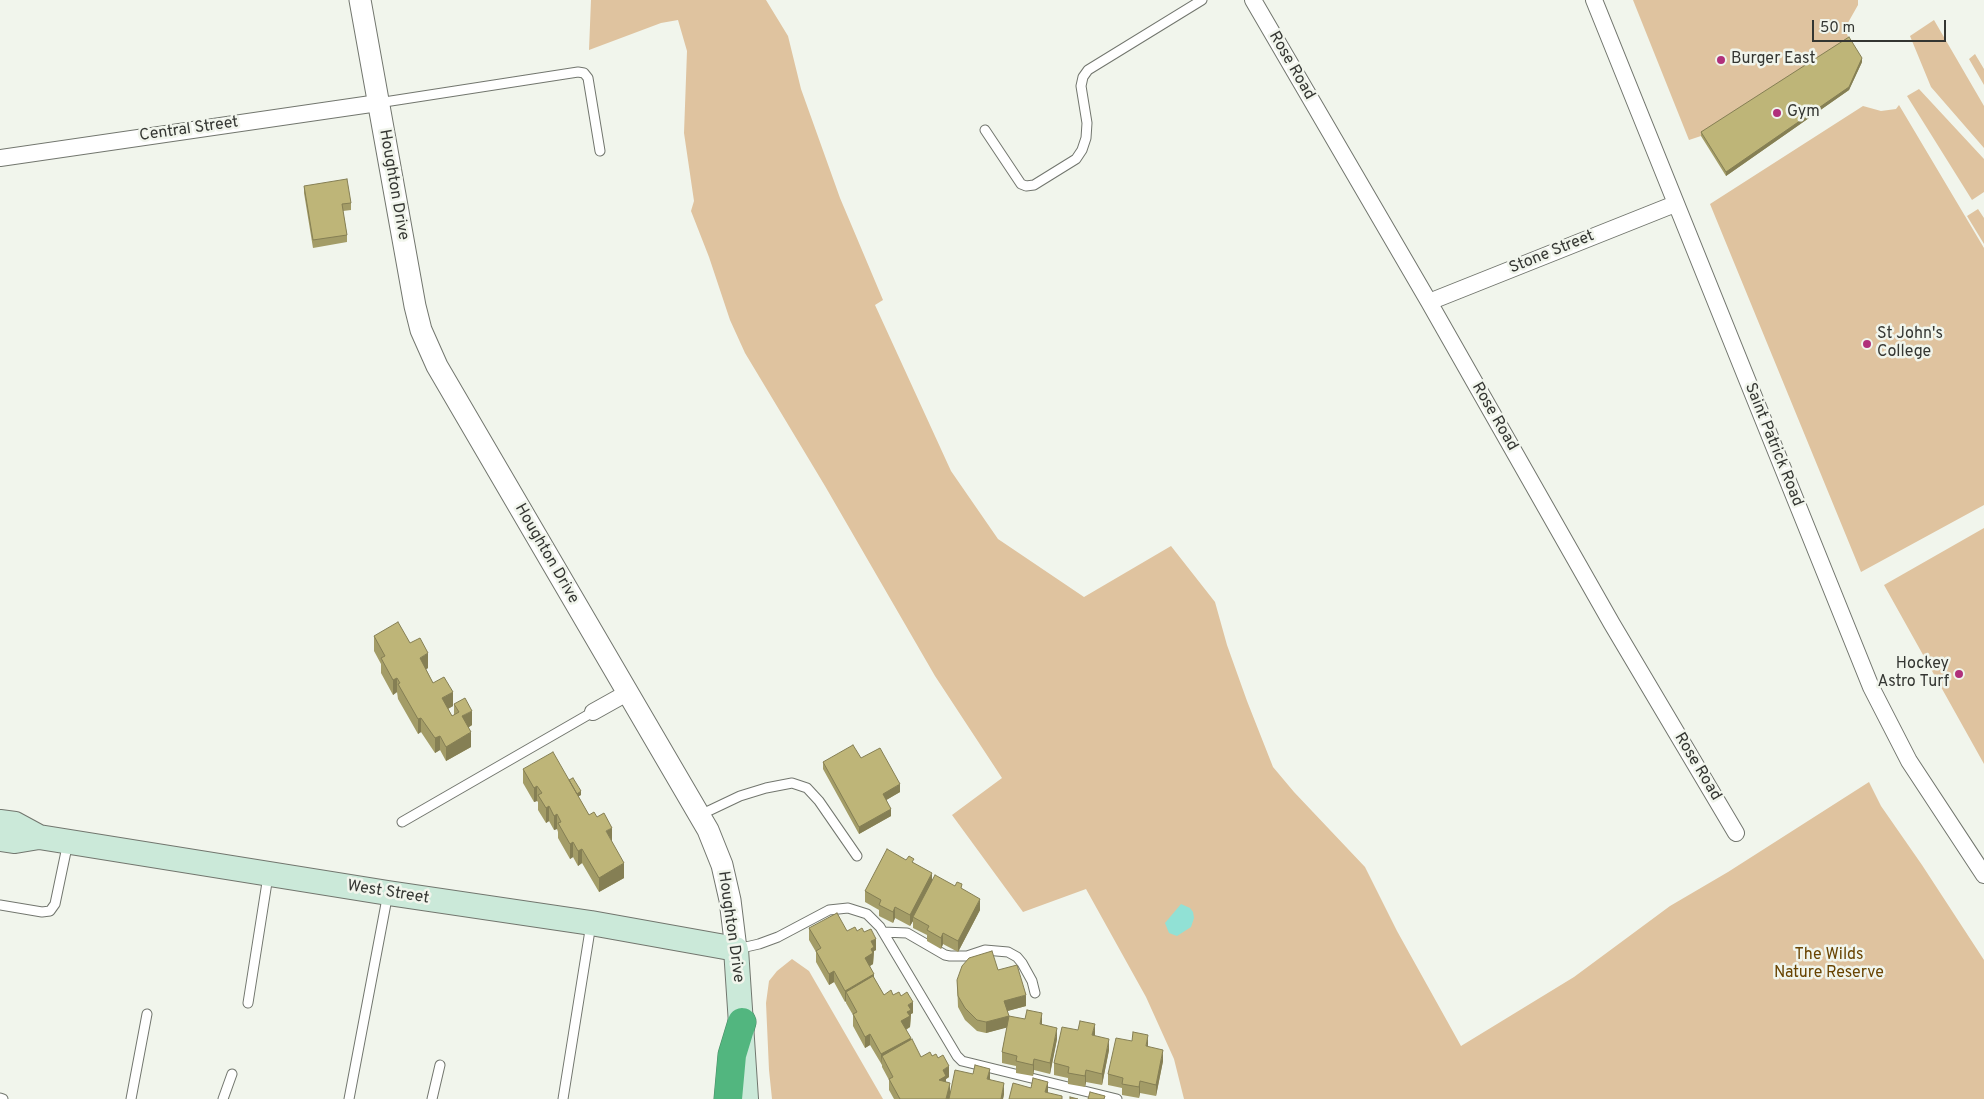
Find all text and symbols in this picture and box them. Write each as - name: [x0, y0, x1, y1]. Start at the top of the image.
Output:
- scale bar: [1814, 10, 1948, 42]
- text: 50 m: [1820, 19, 1855, 38]
- street label: Rose Road: [1264, 28, 1318, 104]
- place label: Burger East: [1731, 50, 1815, 70]
- marker: Burger East: [1715, 54, 1727, 66]
- place label: Gym: [1787, 103, 1820, 123]
- marker: Gym: [1771, 107, 1783, 119]
- street label: Central Street: [138, 114, 240, 146]
- street label: Houghton Drive: [374, 128, 412, 242]
- street label: Stone Street: [1507, 227, 1597, 279]
- place label: St John's College: [1877, 325, 1943, 363]
- marker: St John's College: [1861, 338, 1873, 350]
- street label: Rose Road: [1467, 379, 1521, 455]
- street label: Saint Patrick Road: [1739, 380, 1807, 510]
- street label: Houghton Drive: [510, 501, 582, 607]
- place label: Hockey Astro Turf: [1877, 655, 1949, 693]
- marker: Hockey Astro Turf: [1953, 668, 1965, 680]
- street label: Rose Road: [1669, 730, 1725, 804]
- street label: Houghton Drive: [713, 870, 747, 984]
- street label: West Street: [346, 877, 430, 909]
- park label: The Wilds Nature Reserve: [1774, 946, 1884, 984]

